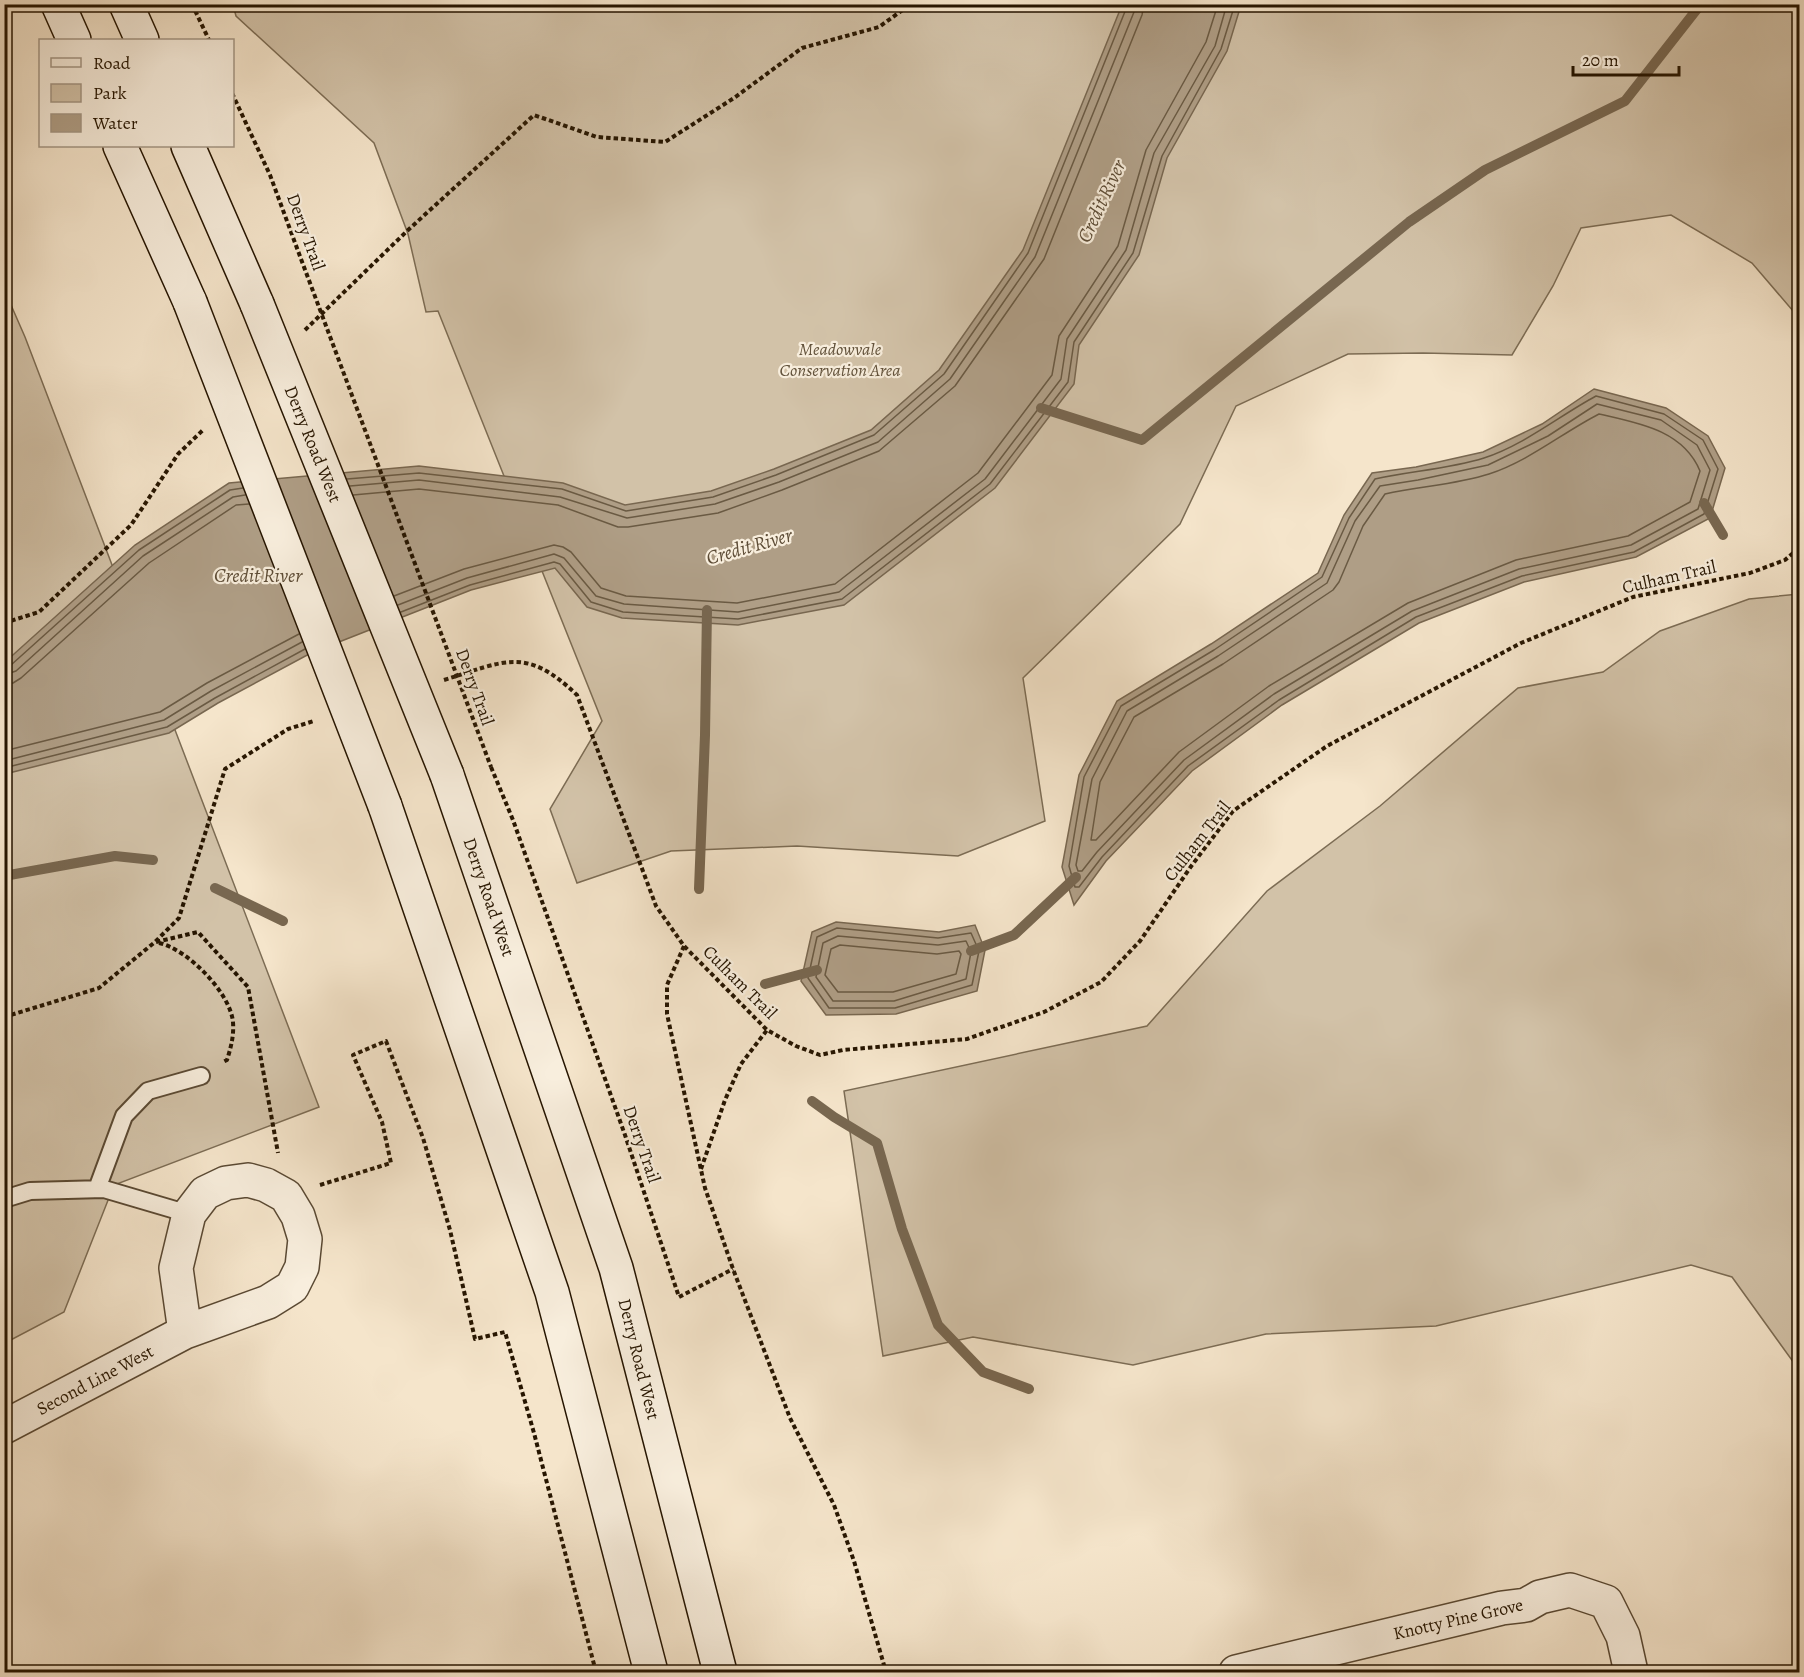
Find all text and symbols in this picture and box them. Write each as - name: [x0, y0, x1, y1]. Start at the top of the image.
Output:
- legend: [39, 39, 234, 147]
- scale bar: [1573, 39, 1680, 77]
- text: 20 m: [1582, 48, 1619, 72]
- text: Road: [93, 51, 131, 75]
- text: Park: [93, 81, 127, 105]
- text: Water: [92, 111, 138, 135]
- water label: Credit River: [1071, 155, 1133, 247]
- street label: Derry Trail: [281, 190, 331, 274]
- park label: Meadowvale Conservation Area: [780, 337, 900, 382]
- street label: Derry Road West: [279, 382, 347, 506]
- water label: Credit River: [703, 521, 796, 572]
- street label: Culham Trail: [1620, 554, 1719, 599]
- water label: Credit River: [214, 562, 303, 589]
- street label: Derry Trail: [450, 645, 500, 729]
- street label: Culham Trail: [1158, 795, 1236, 886]
- street label: Derry Road West: [457, 834, 521, 960]
- street label: Culham Trail: [698, 940, 783, 1025]
- street label: Derry Trail: [618, 1102, 667, 1186]
- street label: Derry Road West: [612, 1296, 666, 1422]
- street label: Second Line West: [32, 1339, 158, 1421]
- street label: Knotty Pine Grove: [1391, 1592, 1525, 1646]

